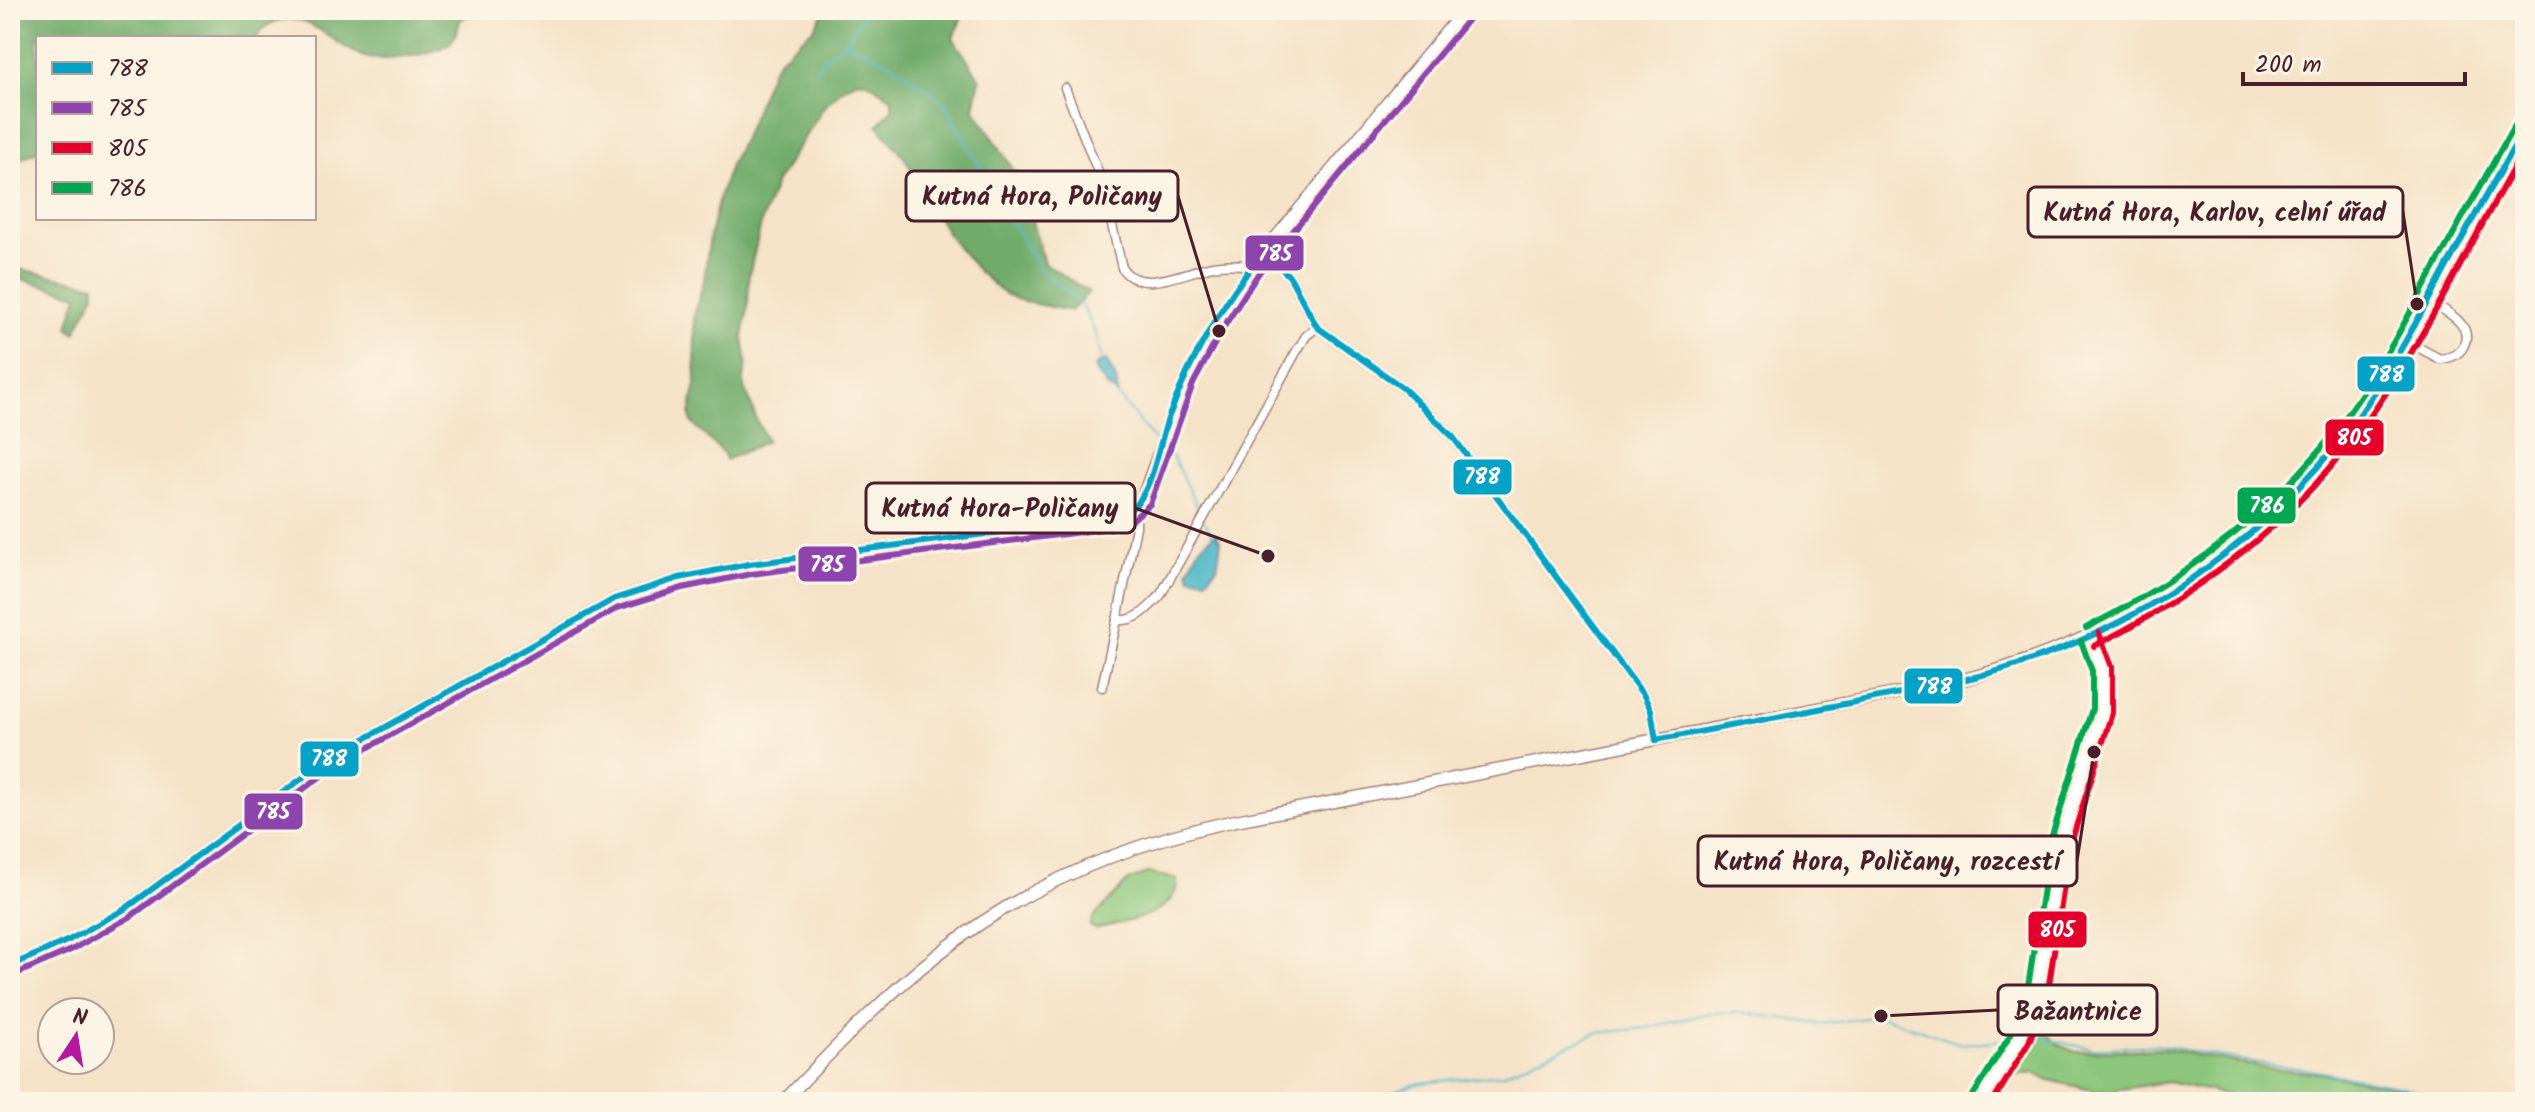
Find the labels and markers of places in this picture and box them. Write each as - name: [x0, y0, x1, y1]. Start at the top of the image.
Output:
- callout: Kutná Hora, Poličany: [906, 171, 1178, 221]
- callout: Kutná Hora, Karlov, celní úřad: [2028, 187, 2403, 237]
- callout: Kutná Hora-Poličany: [866, 483, 1135, 533]
- callout: Kutná Hora, Poličany, rozcestí: [1698, 836, 2077, 886]
- callout: Bažantnice: [1998, 985, 2157, 1035]

